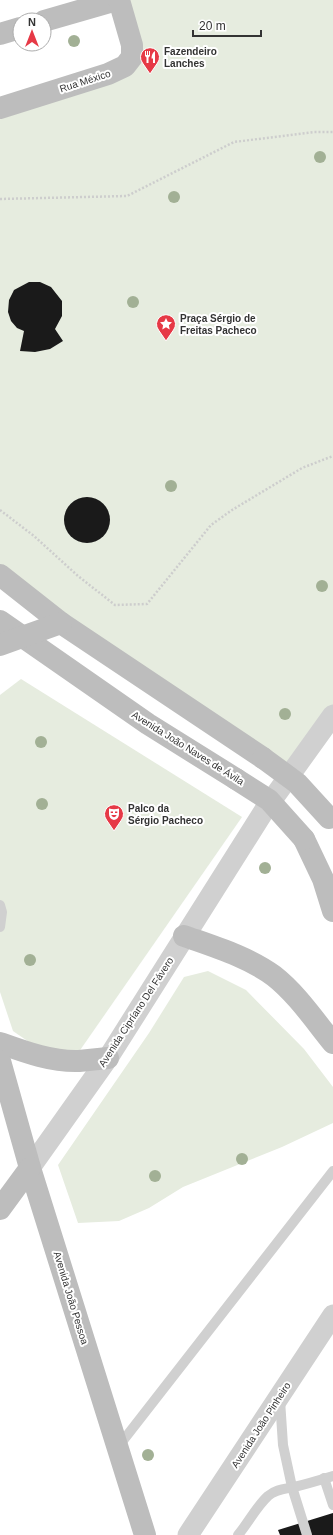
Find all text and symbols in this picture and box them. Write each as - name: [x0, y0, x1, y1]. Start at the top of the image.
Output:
- north arrow: [12, 12, 52, 52]
- scale bar: [193, 12, 261, 38]
- text: N: [28, 16, 36, 28]
- text: 20 m: [199, 19, 226, 33]
- restaurant icon: Fazendeiro Lanches: [139, 46, 161, 74]
- place label: Fazendeiro Lanches: [164, 46, 217, 69]
- street label: Rua México: [58, 67, 112, 94]
- place icon: Praça Sérgio de Freitas Pacheco: [155, 313, 177, 341]
- place label: Praça Sérgio de Freitas Pacheco: [180, 313, 257, 336]
- street label: Avenida João Naves de Ávila: [130, 708, 247, 787]
- theatre icon: Palco da Sérgio Pacheco: [103, 803, 125, 831]
- place label: Palco da Sérgio Pacheco: [128, 803, 203, 826]
- street label: Avenida Cipríano Del Fávero: [96, 955, 176, 1069]
- street label: Avenida João Pessoa: [52, 1250, 91, 1346]
- street label: Avenida João Pinheiro: [229, 1380, 293, 1470]

